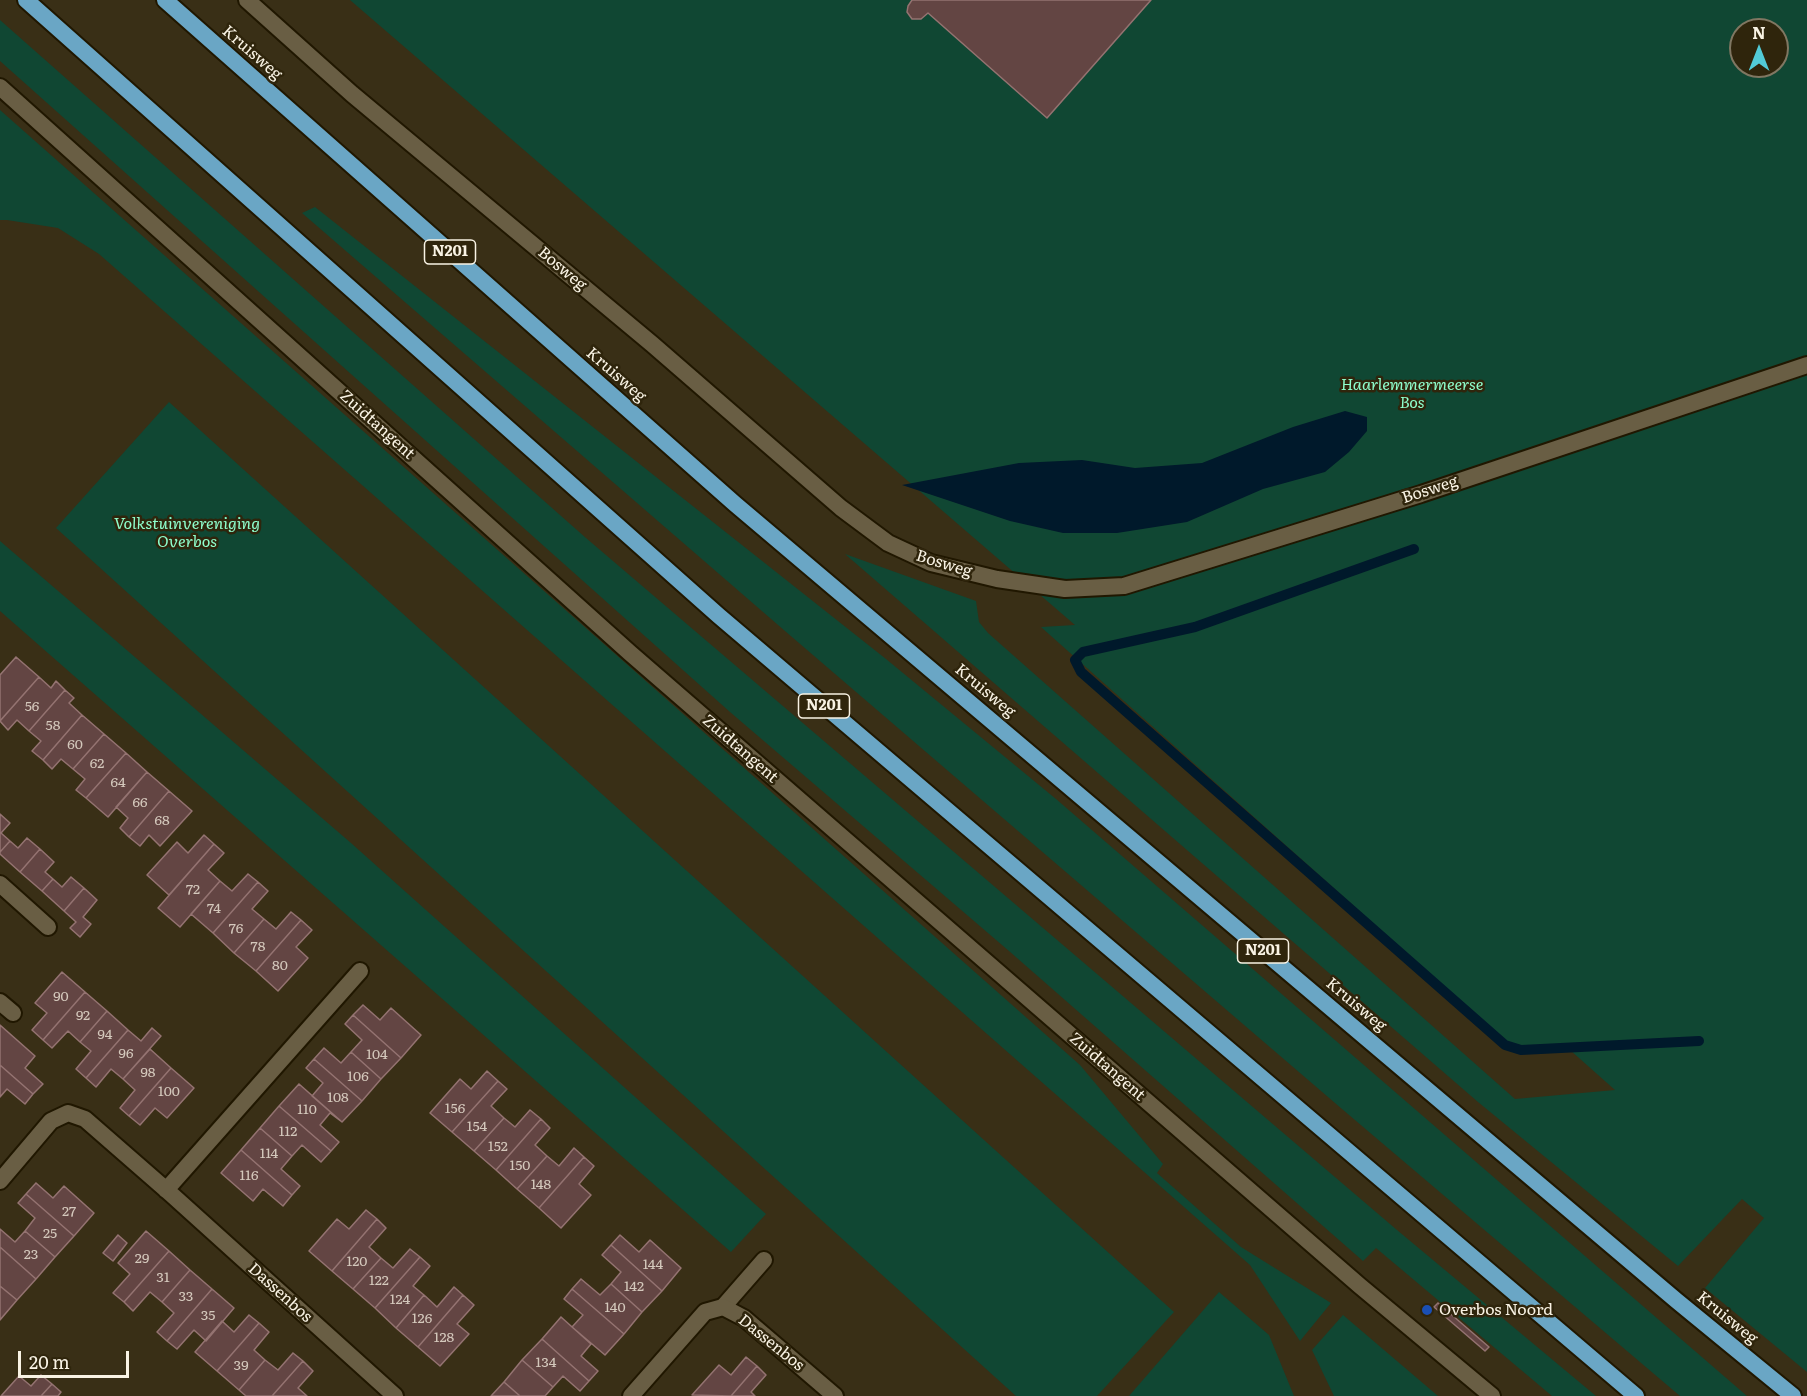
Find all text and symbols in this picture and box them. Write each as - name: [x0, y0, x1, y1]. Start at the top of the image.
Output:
- north arrow: [1729, 18, 1789, 78]
- text: N: [1752, 20, 1766, 44]
- street label: Kruisweg: [218, 22, 286, 84]
- road number: N201: [424, 240, 476, 264]
- street label: Bosweg: [534, 243, 590, 295]
- street label: Kruisweg: [582, 344, 650, 406]
- park label: Haarlemmermeerse Bos: [1341, 375, 1483, 413]
- street label: Zuidtangent: [336, 386, 418, 464]
- street label: Bosweg: [1400, 472, 1460, 508]
- park label: Volkstuinvereniging Overbos: [114, 514, 260, 552]
- street label: Bosweg: [914, 546, 974, 582]
- street label: Kruisweg: [951, 660, 1019, 722]
- road number: N201: [798, 694, 850, 718]
- house number: 56: [25, 699, 39, 715]
- street label: Zuidtangent: [698, 711, 782, 787]
- house number: 58: [46, 718, 60, 734]
- house number: 60: [67, 737, 83, 753]
- house number: 62: [90, 756, 104, 772]
- house number: 64: [110, 775, 126, 791]
- house number: 66: [132, 795, 148, 811]
- house number: 68: [154, 813, 170, 829]
- house number: 72: [186, 882, 200, 898]
- house number: 74: [207, 901, 221, 917]
- house number: 76: [229, 921, 243, 937]
- house number: 78: [251, 939, 265, 955]
- road number: N201: [1238, 939, 1288, 963]
- house number: 80: [272, 958, 288, 974]
- street label: Kruisweg: [1322, 974, 1390, 1036]
- house number: 90: [53, 989, 69, 1005]
- house number: 92: [76, 1008, 90, 1024]
- house number: 94: [97, 1027, 113, 1043]
- street label: Zuidtangent: [1065, 1029, 1149, 1105]
- house number: 96: [119, 1046, 133, 1062]
- house number: 104: [366, 1047, 388, 1063]
- house number: 98: [140, 1065, 156, 1081]
- house number: 106: [347, 1069, 369, 1085]
- house number: 100: [158, 1084, 180, 1100]
- house number: 108: [327, 1090, 349, 1106]
- house number: 156: [445, 1101, 465, 1117]
- house number: 110: [297, 1102, 317, 1118]
- house number: 154: [467, 1119, 487, 1135]
- house number: 112: [279, 1124, 297, 1140]
- house number: 152: [488, 1139, 508, 1155]
- house number: 114: [260, 1146, 278, 1162]
- house number: 150: [510, 1158, 530, 1174]
- house number: 116: [240, 1168, 258, 1184]
- house number: 148: [531, 1177, 551, 1193]
- house number: 27: [62, 1204, 76, 1220]
- house number: 25: [43, 1226, 57, 1242]
- house number: 23: [24, 1247, 38, 1263]
- house number: 29: [135, 1251, 149, 1267]
- house number: 120: [347, 1254, 367, 1270]
- house number: 144: [643, 1257, 663, 1273]
- street label: Dassenbos: [244, 1259, 316, 1327]
- house number: 31: [156, 1270, 170, 1286]
- house number: 122: [369, 1273, 389, 1289]
- house number: 142: [624, 1279, 644, 1295]
- street label: Kruisweg: [1693, 1288, 1761, 1348]
- house number: 33: [179, 1289, 193, 1305]
- house number: 124: [390, 1292, 410, 1308]
- house number: 140: [605, 1300, 625, 1316]
- place label: Overbos Noord: [1439, 1300, 1553, 1320]
- marker: Overbos Noord: [1420, 1303, 1434, 1317]
- house number: 35: [201, 1308, 215, 1324]
- house number: 126: [412, 1311, 432, 1327]
- street label: Dassenbos: [734, 1311, 808, 1375]
- house number: 128: [434, 1330, 454, 1346]
- scale bar: [21, 1339, 132, 1377]
- text: 20 m: [29, 1348, 70, 1375]
- house number: 134: [536, 1355, 556, 1371]
- house number: 39: [234, 1358, 248, 1374]

